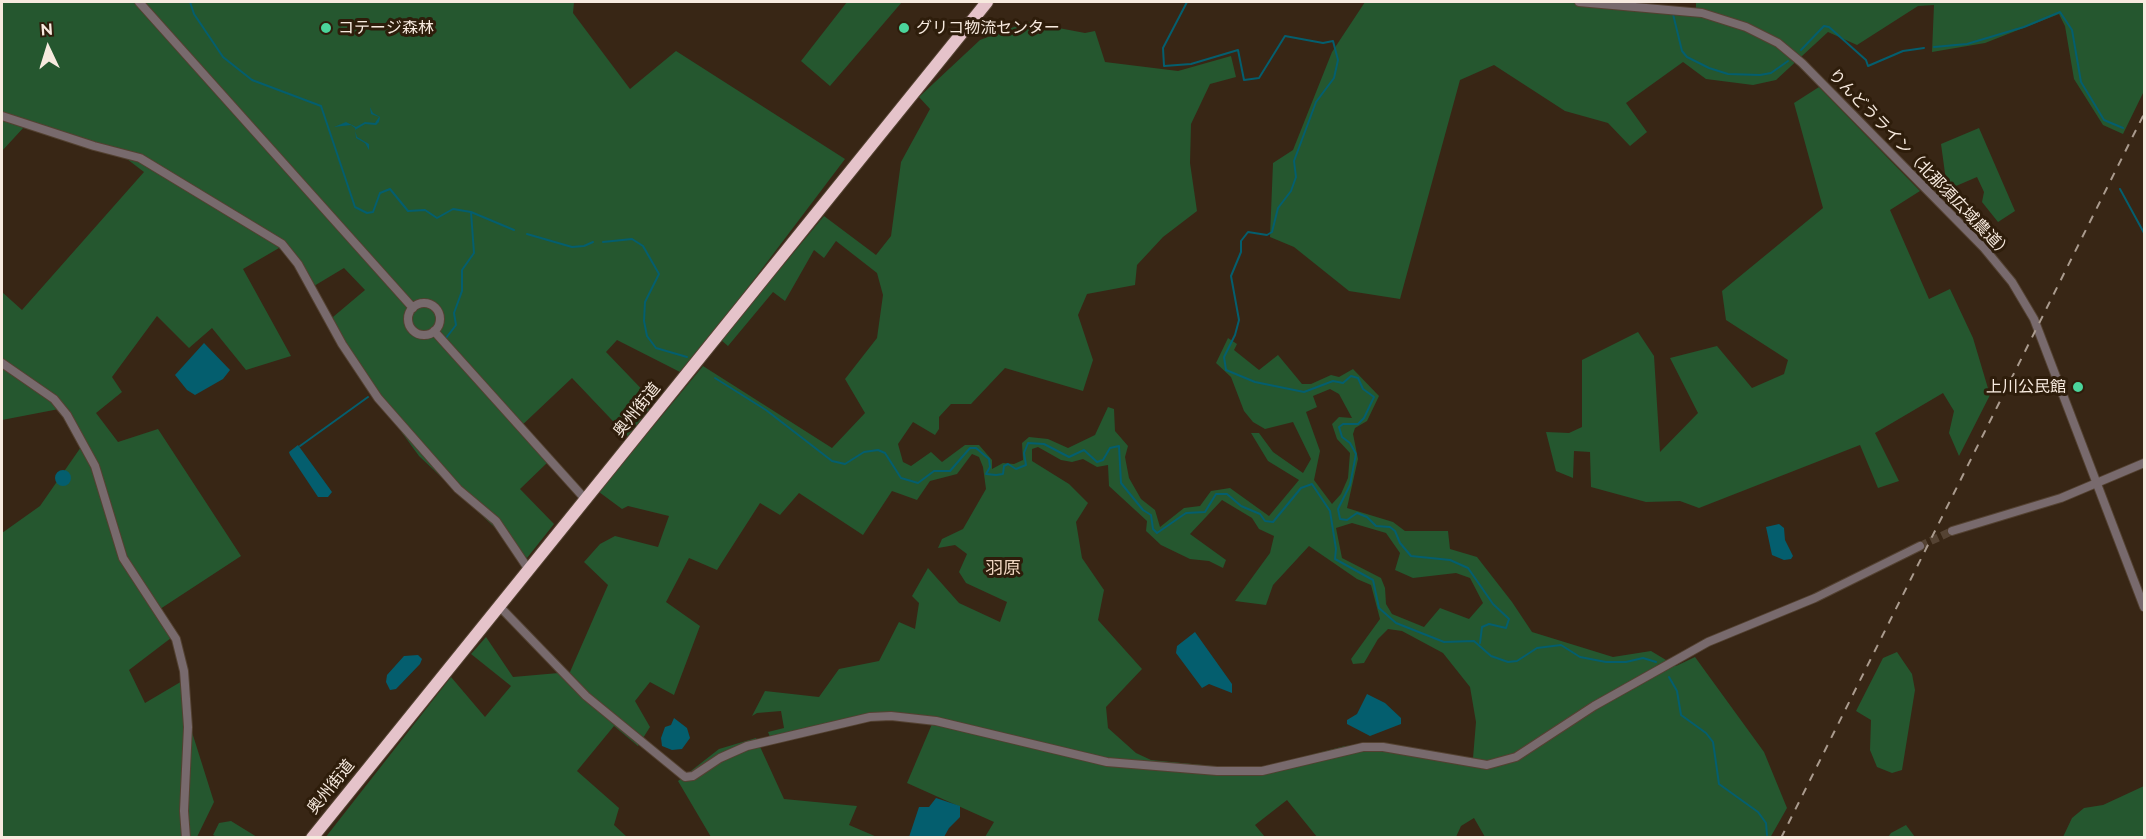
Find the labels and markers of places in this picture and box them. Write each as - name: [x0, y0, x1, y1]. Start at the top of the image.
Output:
- place label: コテージ森林: [338, 18, 434, 38]
- place label: グリコ物流センター: [916, 18, 1060, 38]
- marker: コテージ森林: [319, 21, 333, 35]
- marker: グリコ物流センター: [897, 21, 911, 35]
- place label: 上川公民館: [1986, 377, 2066, 397]
- marker: 上川公民館: [2071, 380, 2085, 394]

